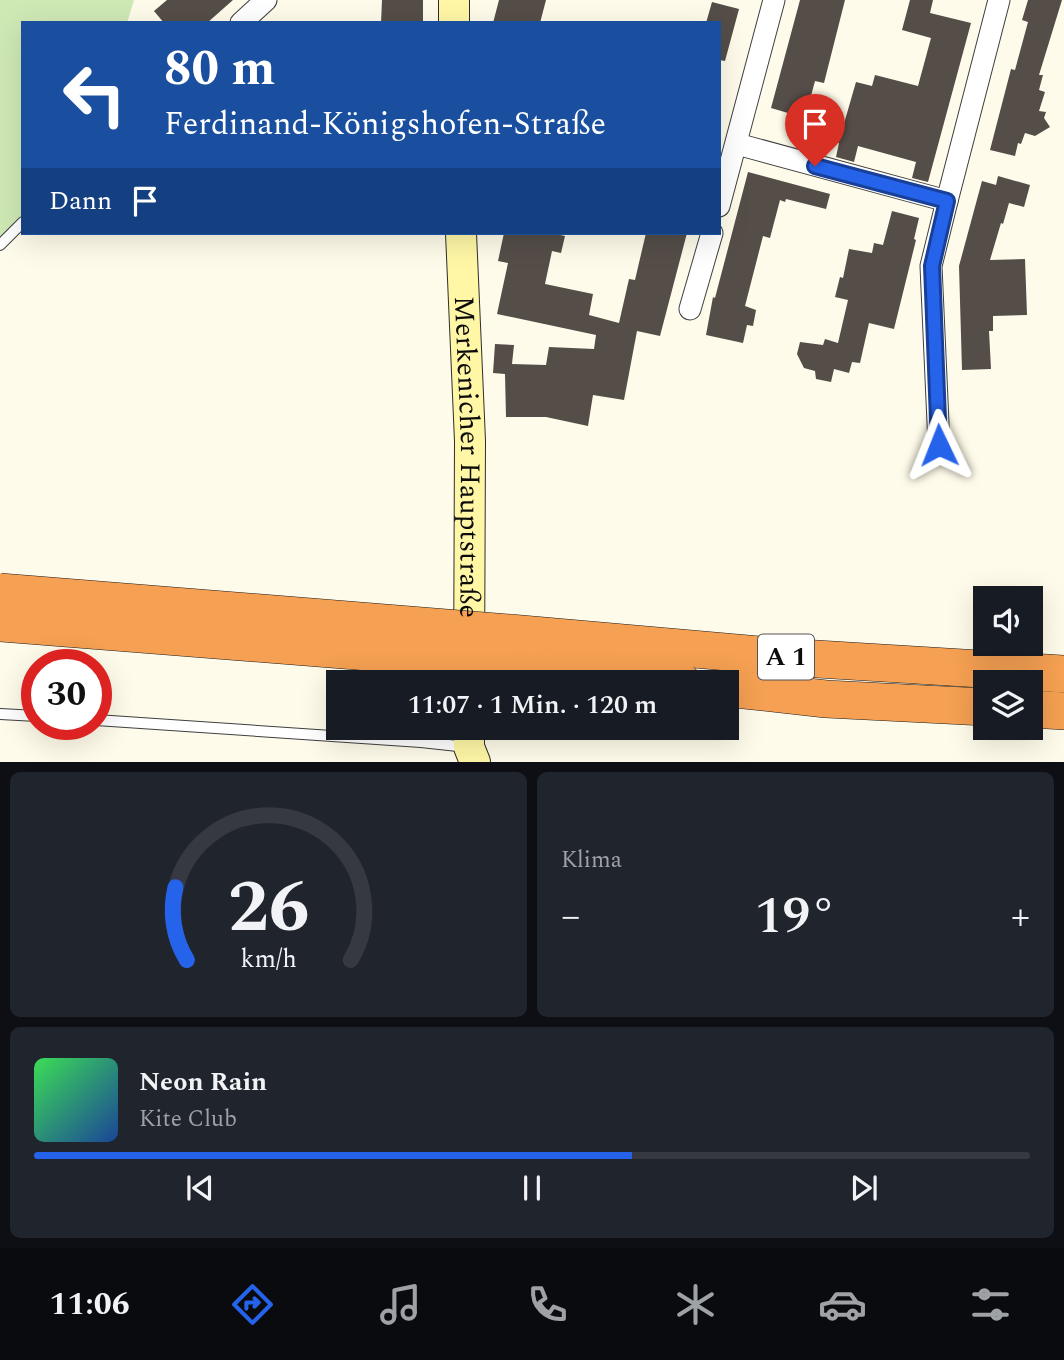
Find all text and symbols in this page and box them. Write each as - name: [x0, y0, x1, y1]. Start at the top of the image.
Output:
- text: 80 m: [164, 32, 275, 107]
- icon: left: [49, 49, 140, 140]
- pin: [785, 94, 845, 166]
- text: Ferdinand-Königshofen-Straße: [164, 100, 606, 149]
- icon: arrive: [796, 105, 834, 143]
- text: Dann: [49, 181, 112, 221]
- icon: arrive: [126, 182, 164, 220]
- street label: Merkenicher Hauptstraße: [442, 295, 492, 618]
- position arrow: [902, 408, 976, 482]
- map controls: [973, 586, 1043, 740]
- button: sound: [973, 586, 1043, 656]
- road number: A 1: [758, 635, 814, 680]
- speed limit sign: 30: [21, 649, 112, 740]
- button: layers: [973, 670, 1043, 740]
- text: 11:07 · 1 Min. · 120 m: [408, 685, 657, 725]
- text: Klima: [561, 843, 622, 878]
- text: 26: [228, 854, 309, 965]
- text: 19°: [755, 877, 836, 956]
- text: −: [561, 888, 580, 946]
- text: +: [1011, 888, 1030, 946]
- text: km/h: [240, 941, 297, 979]
- text: Neon Rain: [139, 1062, 267, 1102]
- text: Kite Club: [139, 1102, 237, 1137]
- icon: previous: [181, 1169, 219, 1207]
- icon: pause: [513, 1169, 551, 1207]
- icon: next: [845, 1169, 883, 1207]
- text: 11:06: [49, 1280, 130, 1329]
- icon: directions: [228, 1280, 277, 1329]
- icon: music: [376, 1280, 425, 1329]
- icon: phone: [523, 1280, 572, 1329]
- icon: climate: [671, 1280, 720, 1329]
- icon: car: [818, 1280, 867, 1329]
- icon: filters: [966, 1280, 1015, 1329]

